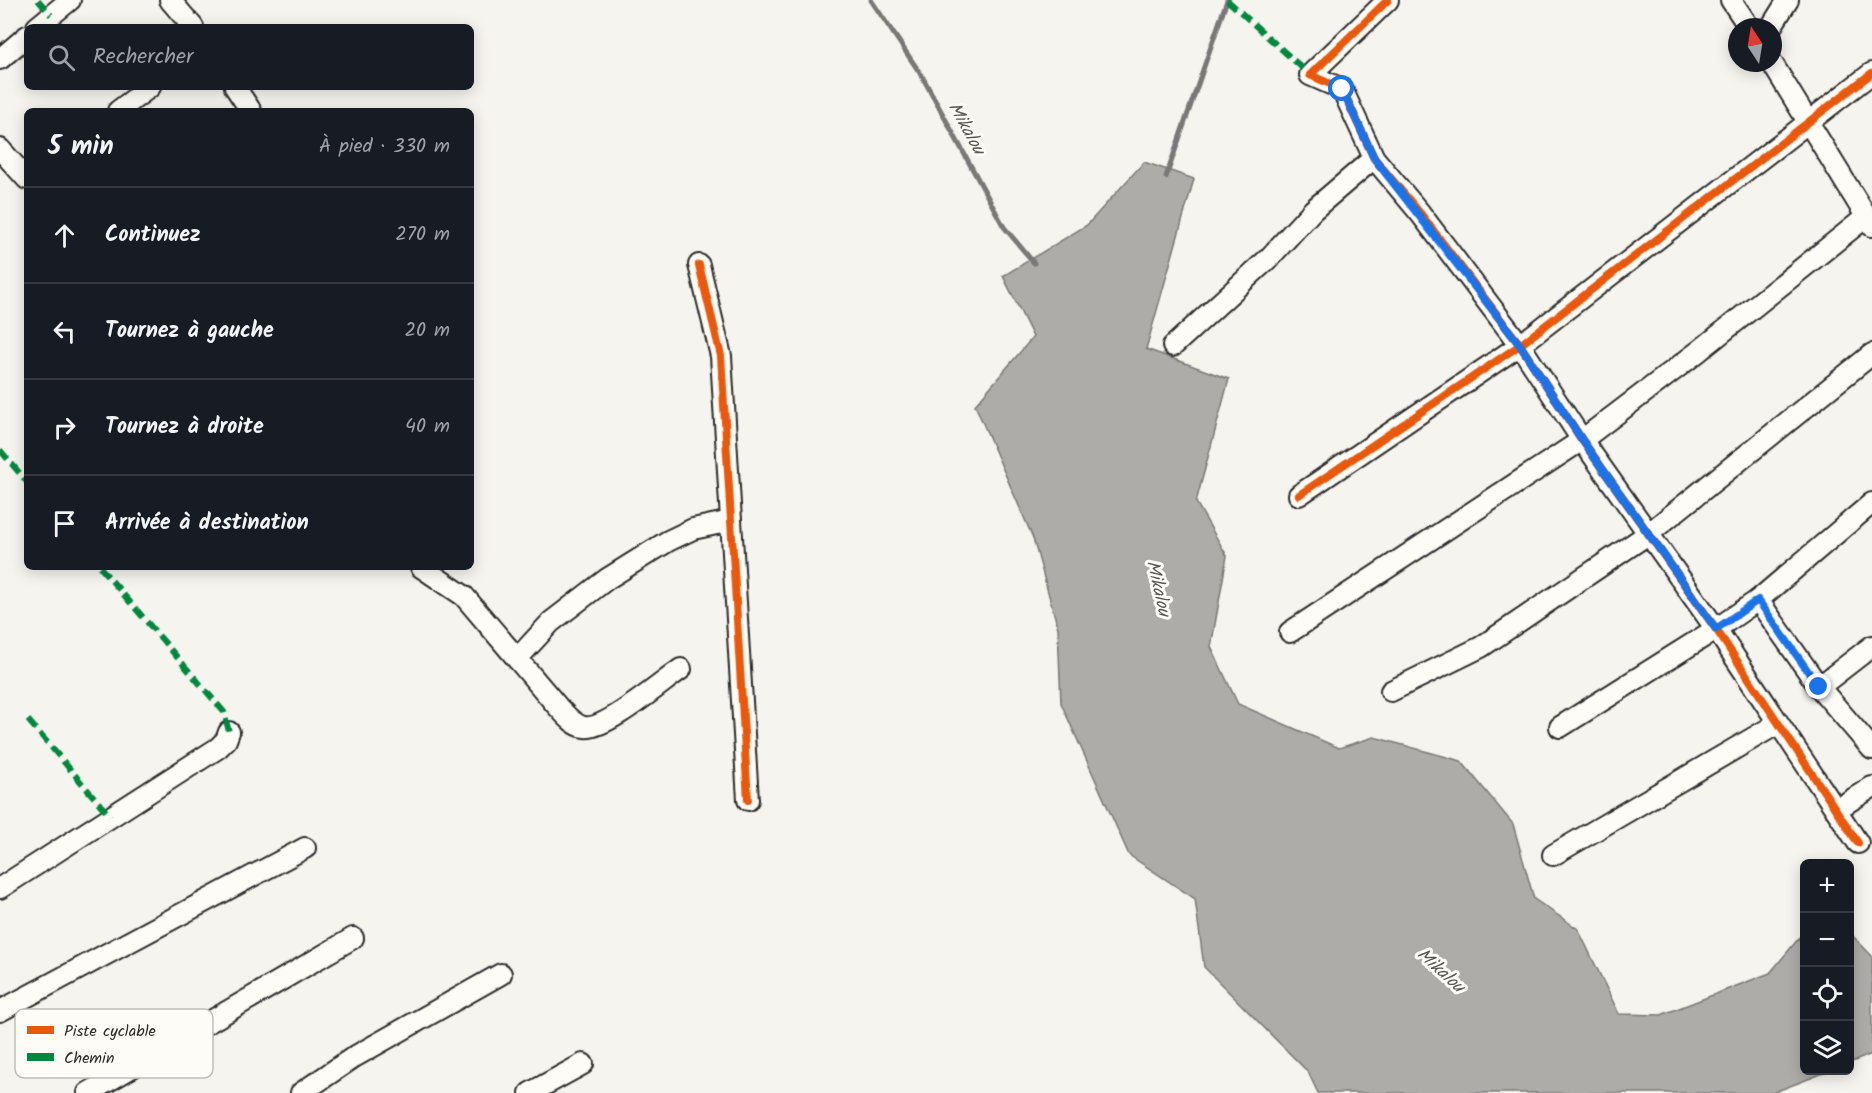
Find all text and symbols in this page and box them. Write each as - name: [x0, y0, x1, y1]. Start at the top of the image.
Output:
- north arrow: [1728, 18, 1782, 72]
- search box: [24, 24, 474, 90]
- text: Rechercher: [93, 40, 193, 75]
- icon: search: [45, 41, 78, 74]
- route start: [1328, 75, 1354, 101]
- water label: Mikalou: [939, 97, 993, 163]
- text: 5 min: [48, 126, 114, 168]
- text: À pied · 330 m: [319, 131, 450, 163]
- text: Continuez: [105, 218, 201, 253]
- icon: ahead: [48, 219, 81, 252]
- text: 270 m: [395, 219, 450, 251]
- text: Tournez à gauche: [105, 314, 274, 349]
- icon: left: [48, 315, 81, 348]
- text: 20 m: [404, 315, 450, 347]
- text: Tournez à droite: [105, 410, 264, 445]
- icon: right: [48, 411, 81, 444]
- text: 40 m: [405, 411, 450, 443]
- text: Arrivée à destination: [105, 506, 309, 541]
- icon: arrive: [48, 507, 81, 540]
- water label: Mikalou: [1137, 558, 1179, 621]
- route end: [1805, 673, 1831, 699]
- map controls: [1800, 859, 1854, 1075]
- button: +: [1800, 859, 1854, 913]
- button: −: [1800, 913, 1854, 967]
- water label: Mikalou: [1409, 941, 1472, 1002]
- button: locate: [1800, 967, 1854, 1021]
- legend: [15, 1009, 213, 1078]
- text: Piste cyclable: [64, 1019, 156, 1044]
- button: layers: [1800, 1021, 1854, 1075]
- text: Chemin: [64, 1046, 114, 1071]

